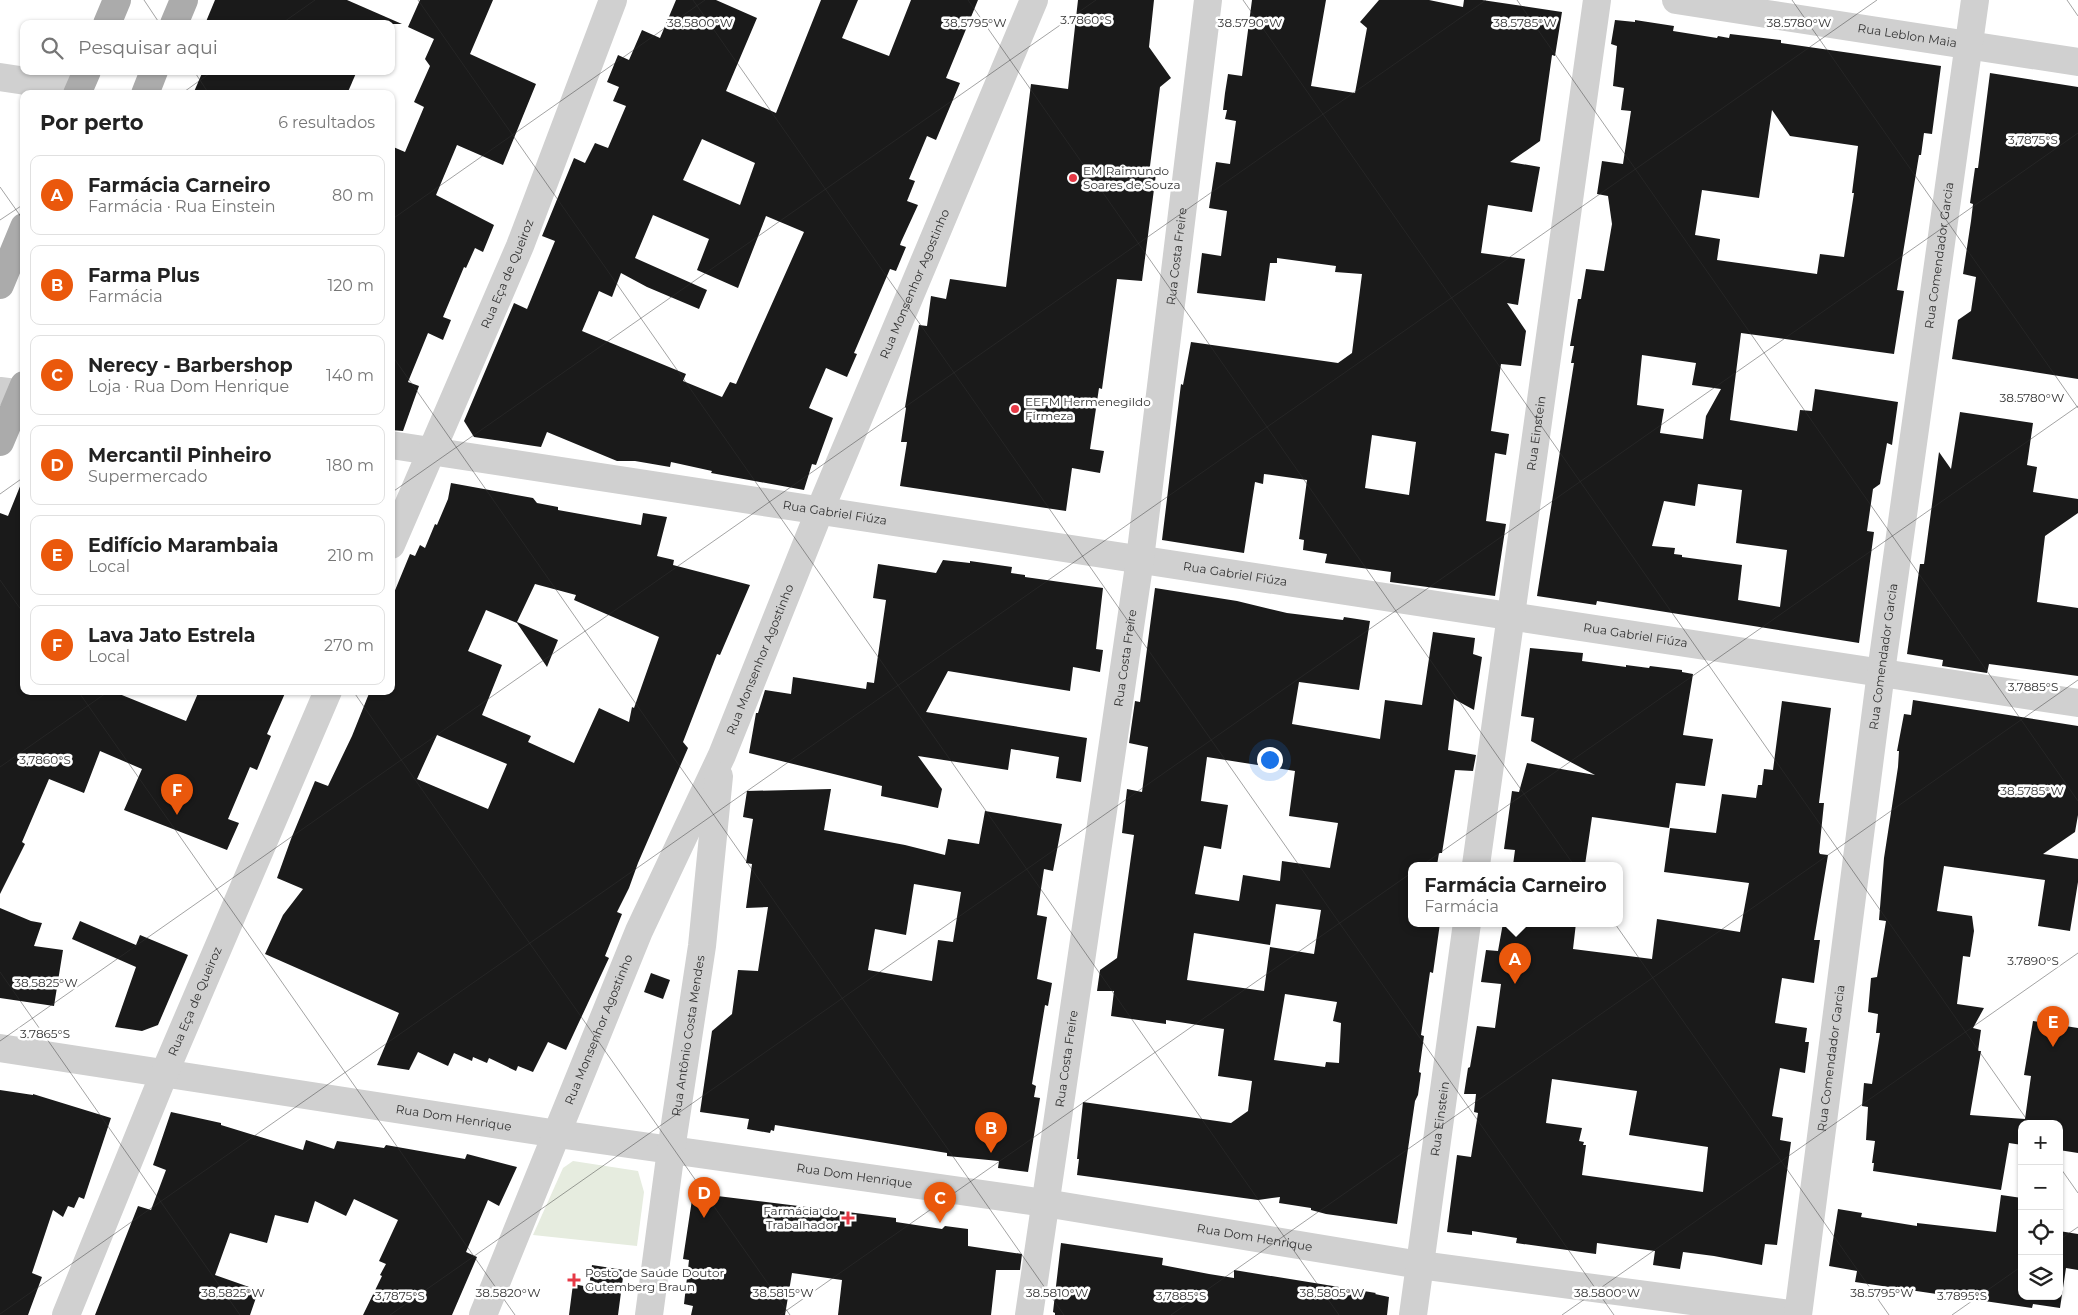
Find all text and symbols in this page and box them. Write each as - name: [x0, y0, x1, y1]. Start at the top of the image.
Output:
- text: 3.7860°S: [1060, 12, 1112, 27]
- text: 38.5800°W: [667, 15, 733, 30]
- text: 38.5795°W: [943, 15, 1007, 30]
- text: 38.5790°W: [1218, 15, 1282, 30]
- text: 38.5785°W: [1493, 15, 1557, 30]
- text: 38.5780°W: [1767, 15, 1831, 30]
- search box: [20, 20, 395, 75]
- street label: Rua Leblon Maia: [1857, 20, 1958, 50]
- icon: search: [38, 34, 66, 62]
- text: Pesquisar aqui: [78, 36, 218, 59]
- text: Por perto: [40, 110, 144, 135]
- text: 6 resultados: [278, 113, 375, 132]
- text: 3.7875°S: [2008, 132, 2058, 147]
- place label: EM Raimundo Soares de Souza: [1083, 163, 1181, 192]
- marker: EM Raimundo Soares de Souza: [1067, 172, 1079, 184]
- text: Farmácia Carneiro: [88, 174, 270, 197]
- street label: Rua Comendador Garcia: [1921, 181, 1956, 330]
- text: A: [51, 186, 63, 205]
- text: 80 m: [332, 186, 374, 205]
- text: Farmácia · Rua Einstein: [88, 197, 276, 216]
- street label: Rua Monsenhor Agostinho: [876, 207, 952, 361]
- street label: Rua Costa Freire: [1163, 207, 1190, 306]
- street label: Rua Eça de Queiroz: [477, 217, 536, 331]
- text: Farma Plus: [88, 264, 200, 287]
- text: B: [51, 276, 63, 295]
- text: 120 m: [327, 276, 374, 295]
- text: Farmácia: [88, 287, 163, 306]
- text: Nerecy - Barbershop: [88, 354, 293, 377]
- text: C: [51, 366, 63, 385]
- text: 140 m: [326, 366, 374, 385]
- text: Loja · Rua Dom Henrique: [88, 377, 289, 396]
- text: 38.5780°W: [2000, 390, 2064, 405]
- place label: EEFM Hermenegildo Firmeza: [1025, 394, 1151, 423]
- street label: Rua Einstein: [1523, 395, 1549, 472]
- marker: EEFM Hermenegildo Firmeza: [1009, 403, 1021, 415]
- text: Mercantil Pinheiro: [88, 444, 271, 467]
- text: D: [50, 456, 64, 475]
- text: 180 m: [326, 456, 374, 475]
- text: Supermercado: [88, 467, 208, 486]
- street label: Rua Gabriel Fiúza: [782, 497, 888, 528]
- text: Edifício Marambaia: [88, 534, 278, 557]
- text: E: [52, 546, 62, 565]
- text: 210 m: [327, 546, 374, 565]
- text: Local: [88, 557, 130, 576]
- street label: Rua Gabriel Fiúza: [1182, 558, 1288, 589]
- street label: Rua Monsenhor Agostinho: [723, 582, 797, 737]
- street label: Rua Comendador Garcia: [1866, 582, 1900, 731]
- street label: Rua Costa Freire: [1110, 608, 1140, 708]
- street label: Rua Gabriel Fiúza: [1582, 619, 1689, 650]
- text: Lava Jato Estrela: [88, 624, 255, 647]
- text: F: [52, 636, 62, 655]
- text: 270 m: [324, 636, 374, 655]
- text: Local: [88, 647, 130, 666]
- text: 3.7885°S: [2008, 679, 2058, 694]
- your location: [1257, 747, 1283, 773]
- text: 3.7860°S: [19, 752, 71, 767]
- pin: F: [161, 774, 193, 815]
- text: 38.5785°W: [2000, 783, 2064, 798]
- popup: [1408, 862, 1623, 927]
- text: Farmácia Carneiro: [1424, 874, 1607, 897]
- text: Farmácia: [1424, 897, 1499, 916]
- pin: A: [1499, 943, 1531, 984]
- street label: Rua Eça de Queiroz: [165, 944, 225, 1058]
- street label: Rua Monsenhor Agostinho: [561, 952, 636, 1107]
- text: 3.7890°S: [2007, 953, 2059, 968]
- street label: Rua Antônio Costa Mendes: [668, 954, 708, 1117]
- text: 38.5825°W: [14, 975, 78, 990]
- street label: Rua Comendador Garcia: [1814, 984, 1848, 1132]
- pin: E: [2037, 1006, 2069, 1047]
- street label: Rua Costa Freire: [1052, 1009, 1081, 1108]
- text: 3.7865°S: [20, 1026, 70, 1041]
- street label: Rua Einstein: [1427, 1080, 1452, 1157]
- street label: Rua Dom Henrique: [395, 1101, 513, 1134]
- pin: B: [975, 1112, 1007, 1153]
- map controls: [2018, 1120, 2063, 1300]
- button: +: [2018, 1120, 2063, 1165]
- street label: Rua Dom Henrique: [796, 1160, 913, 1191]
- button: −: [2018, 1165, 2063, 1210]
- pin: D: [688, 1177, 720, 1218]
- pin: C: [924, 1182, 956, 1223]
- place label: Farmácia do Trabalhador: [763, 1203, 838, 1232]
- button: locate: [2018, 1210, 2063, 1255]
- marker: Farmácia do Trabalhador: [842, 1212, 854, 1224]
- street label: Rua Dom Henrique: [1196, 1220, 1314, 1254]
- button: layers: [2018, 1255, 2063, 1300]
- place label: Posto de Saúde Doutor Gutemberg Braun: [585, 1265, 724, 1294]
- marker: Posto de Saúde Doutor Gutemberg Braun: [567, 1273, 581, 1287]
- text: 38.5825°W: [201, 1285, 265, 1300]
- text: 38.5820°W: [476, 1285, 541, 1300]
- text: 38.5815°W: [752, 1285, 814, 1300]
- text: 38.5810°W: [1026, 1285, 1088, 1300]
- text: 38.5805°W: [1300, 1285, 1364, 1300]
- text: 38.5800°W: [1574, 1285, 1640, 1300]
- text: 38.5795°W: [1850, 1285, 1914, 1300]
- text: 3.7875°S: [375, 1288, 425, 1303]
- text: 3.7885°S: [1156, 1288, 1206, 1303]
- text: 3.7895°S: [1937, 1288, 1987, 1303]

